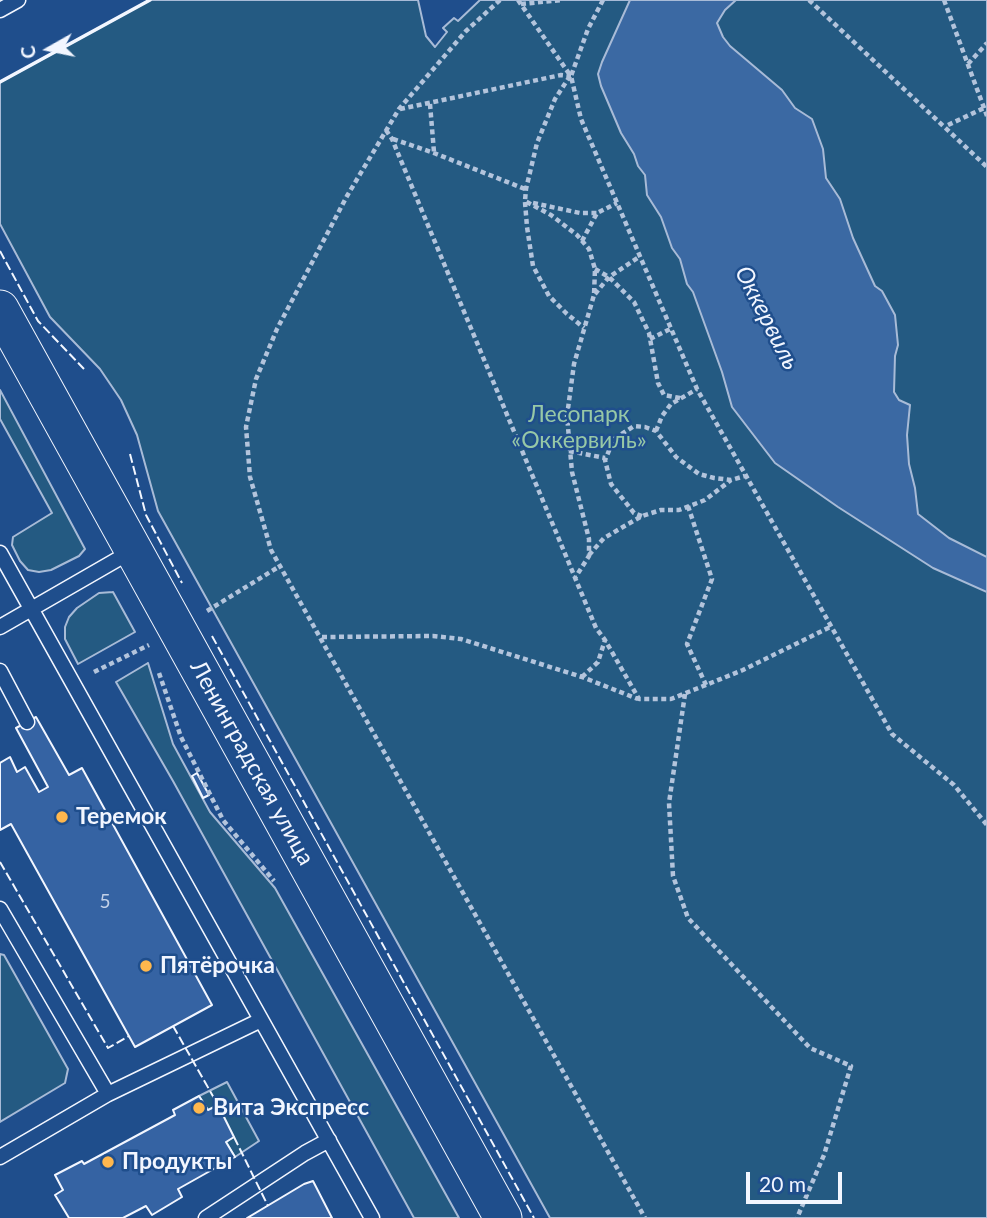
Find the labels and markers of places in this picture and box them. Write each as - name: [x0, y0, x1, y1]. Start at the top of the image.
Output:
- place label: Теремок: [76, 803, 167, 831]
- marker: Теремок: [54, 809, 70, 825]
- place label: Пятёрочка: [160, 952, 275, 980]
- marker: Пятёрочка: [138, 958, 154, 974]
- place label: Вита Экспресс: [213, 1094, 369, 1122]
- marker: Вита Экспресс: [191, 1100, 207, 1116]
- place label: Продукты: [122, 1148, 232, 1176]
- marker: Продукты: [100, 1154, 116, 1170]

